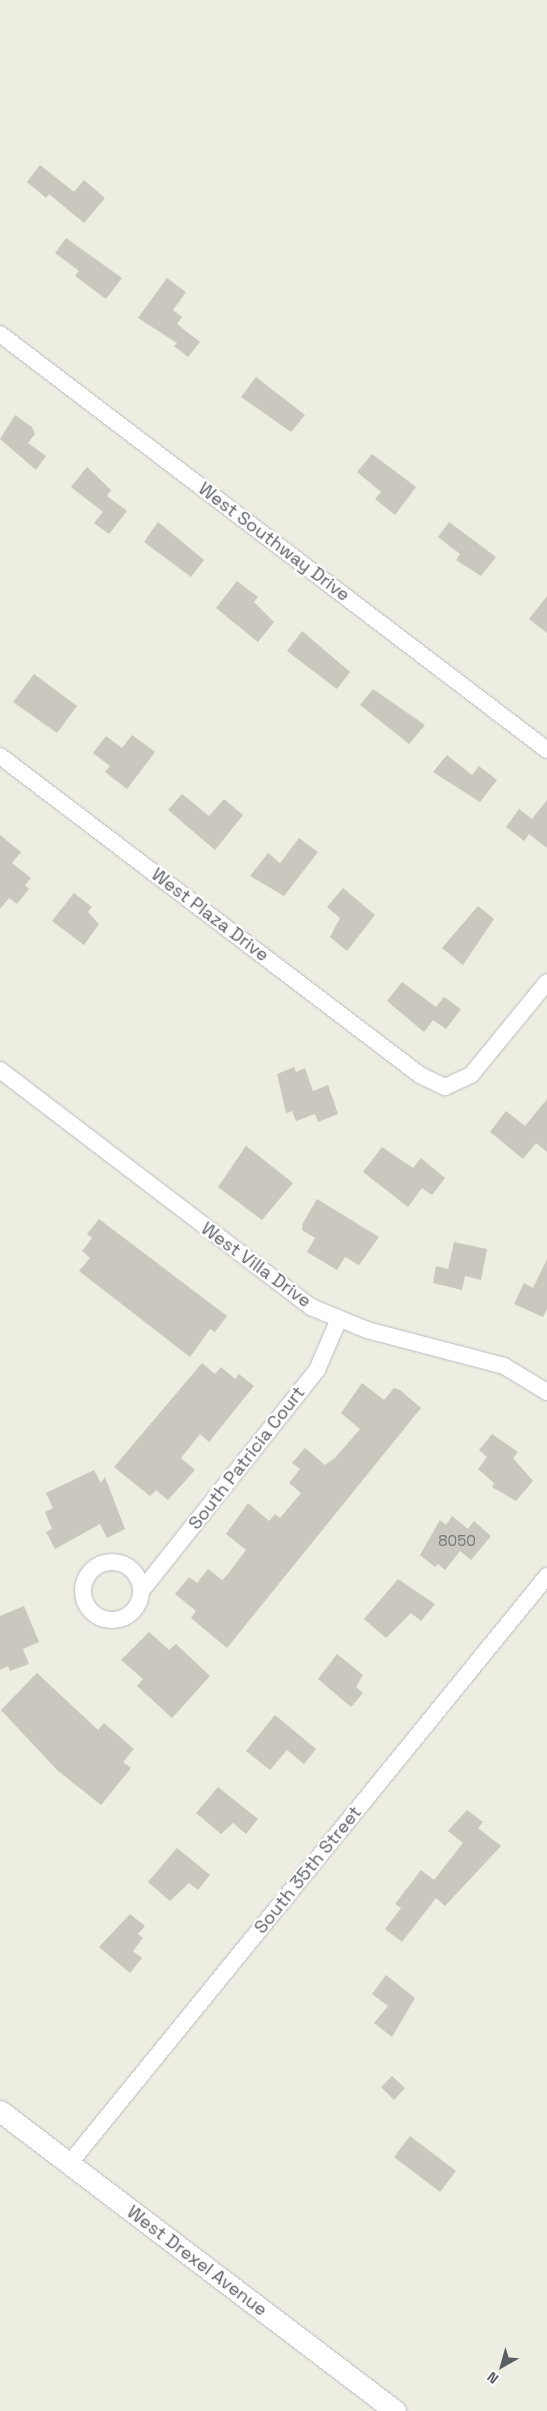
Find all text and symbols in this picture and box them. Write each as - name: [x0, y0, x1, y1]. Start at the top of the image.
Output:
- street label: West Southway Drive: [194, 478, 354, 606]
- street label: West Plaza Drive: [147, 864, 273, 966]
- street label: West Villa Drive: [197, 1218, 315, 1312]
- street label: South Patricia Court: [184, 1382, 310, 1534]
- house number: 8050: [438, 1532, 476, 1550]
- street label: South 35th Street: [250, 1802, 366, 1938]
- street label: West Drexel Avenue: [123, 2201, 271, 2321]
- north arrow: [477, 2341, 527, 2391]
- text: N: [484, 2368, 502, 2388]

